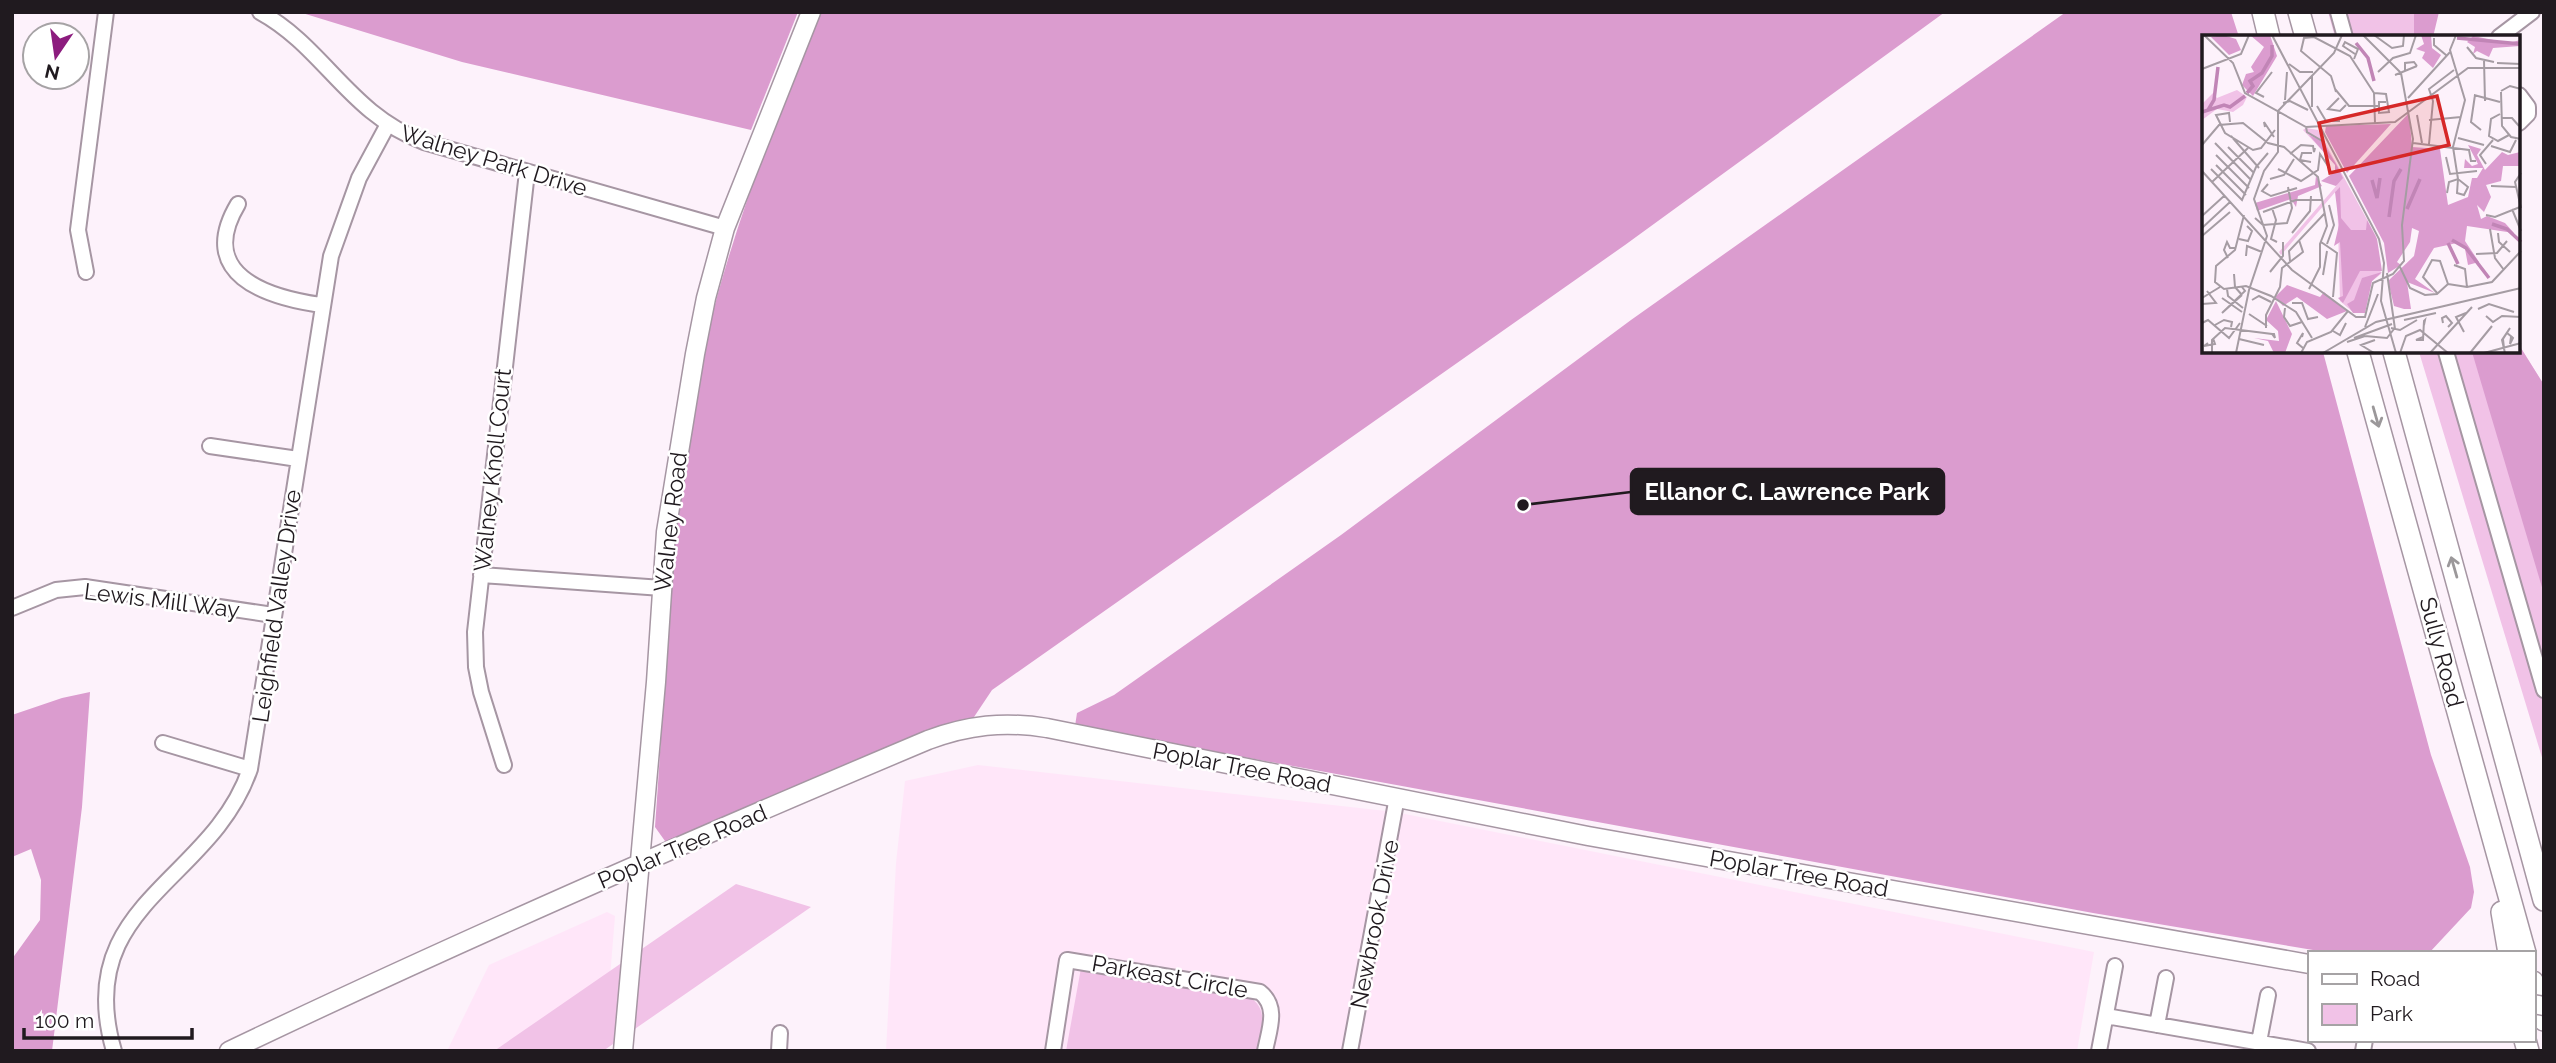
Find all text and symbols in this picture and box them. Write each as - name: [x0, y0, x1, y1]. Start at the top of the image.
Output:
- north arrow: [21, 21, 91, 91]
- inset map: [2202, 35, 2521, 354]
- text: N: [43, 60, 62, 85]
- street label: Walney Park Drive: [397, 119, 591, 201]
- street label: Walney Knoll Court: [468, 367, 516, 573]
- one-way arrow: [2371, 406, 2384, 428]
- street label: Walney Road: [648, 450, 692, 594]
- callout: Ellanor C. Lawrence Park: [1631, 469, 1944, 514]
- text: Ellanor C. Lawrence Park: [1645, 477, 1930, 506]
- street label: Leighfield Valley Drive: [246, 488, 306, 724]
- one-way arrow: [2447, 556, 2460, 579]
- street label: Lewis Mill Way: [83, 577, 241, 623]
- street label: Sully Road: [2414, 594, 2470, 710]
- street label: Poplar Tree Road: [1150, 736, 1334, 798]
- street label: Poplar Tree Road: [593, 798, 771, 894]
- street label: Newbrook Drive: [1344, 837, 1404, 1011]
- street label: Poplar Tree Road: [1707, 844, 1891, 902]
- street label: Parkeast Circle: [1090, 949, 1250, 1003]
- legend: [2308, 951, 2535, 1042]
- text: Road: [2370, 966, 2420, 991]
- scale bar: [24, 996, 192, 1040]
- text: Park: [2370, 1001, 2413, 1026]
- text: 100 m: [35, 1008, 94, 1033]

